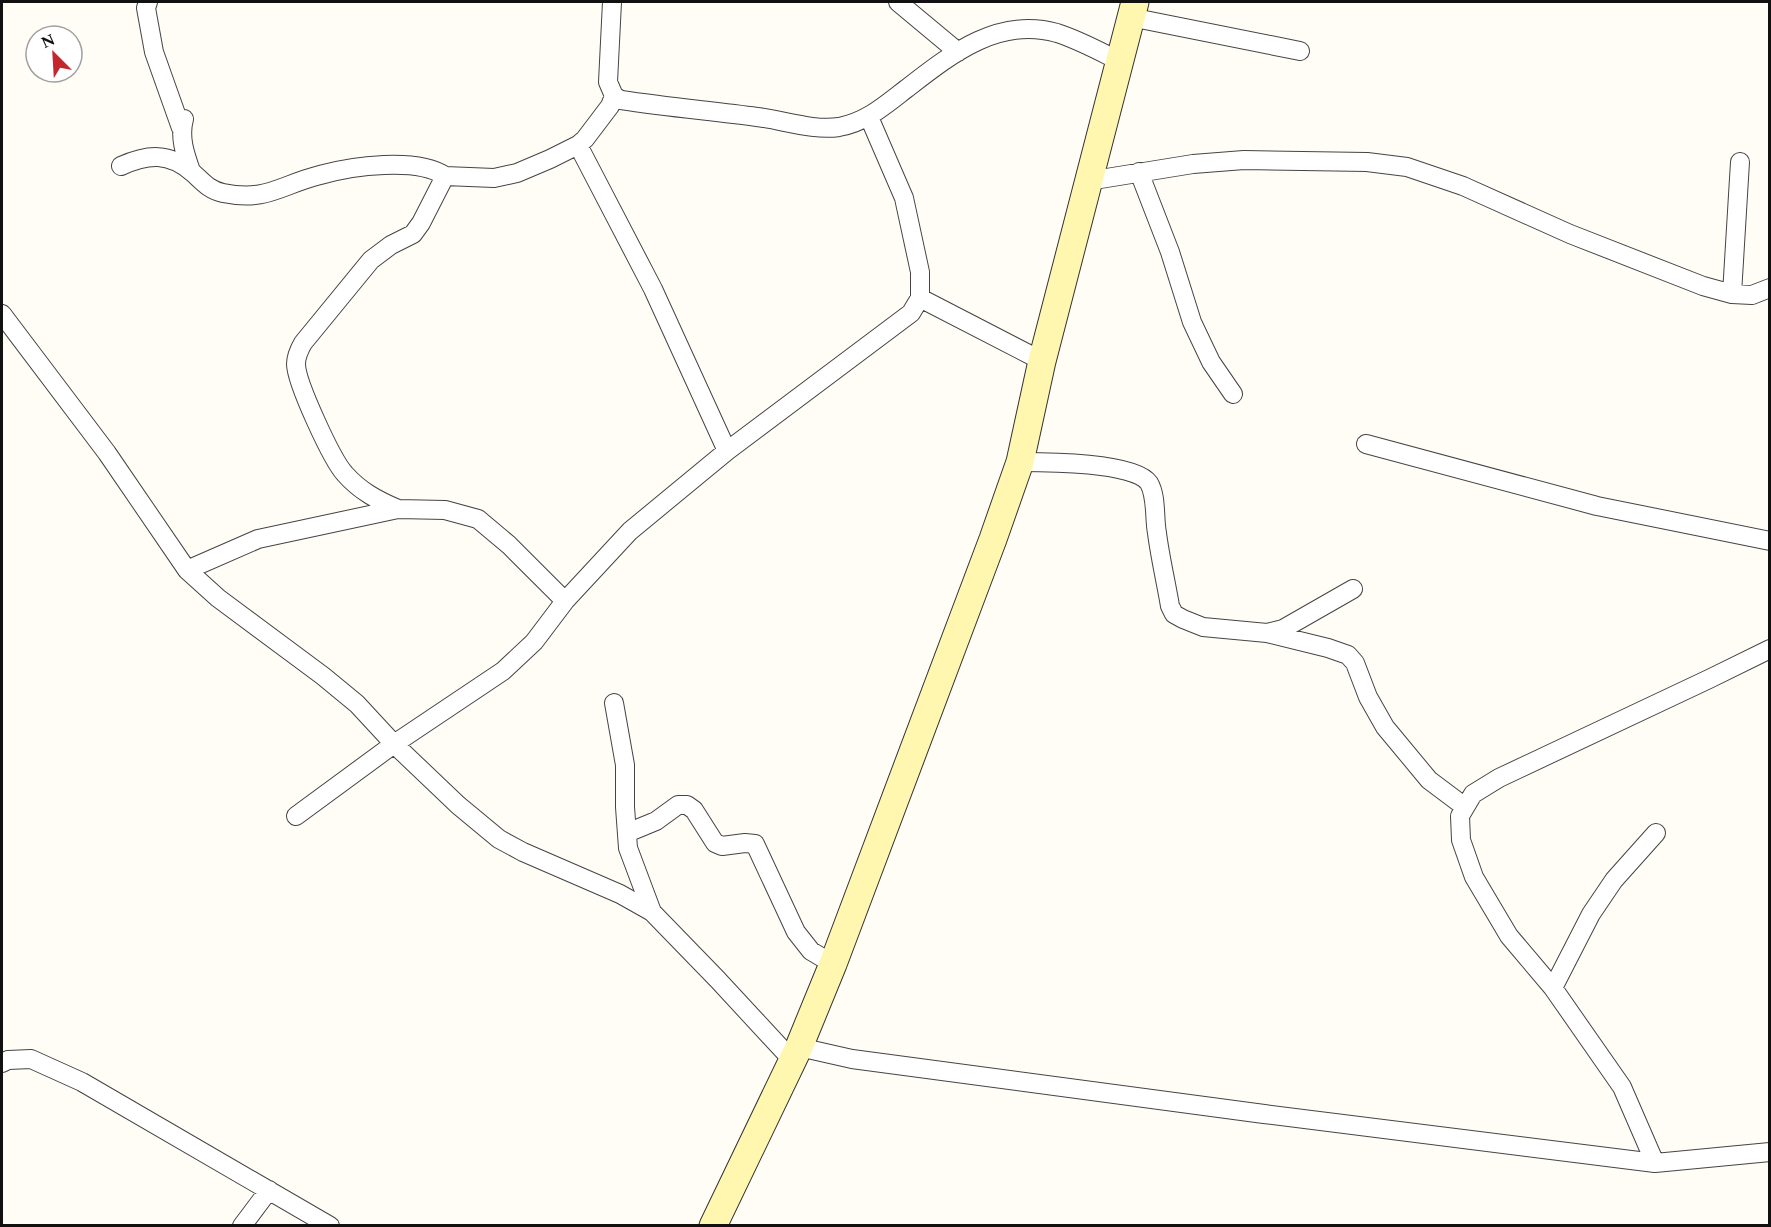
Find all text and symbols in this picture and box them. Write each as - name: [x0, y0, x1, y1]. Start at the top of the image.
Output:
- north arrow: [24, 24, 84, 84]
- text: N: [37, 28, 59, 55]

